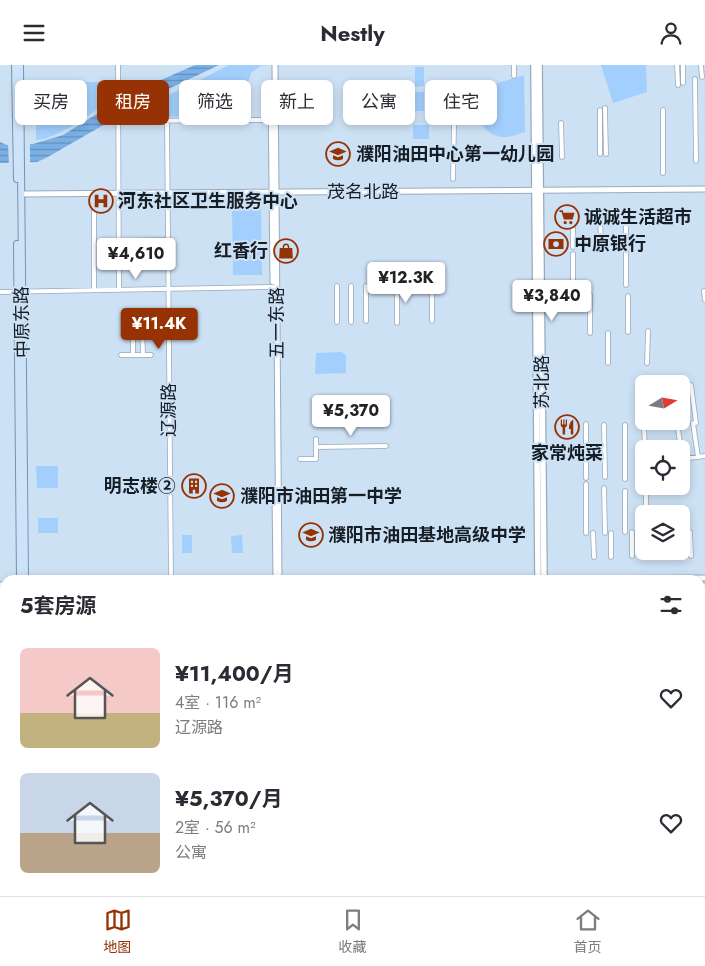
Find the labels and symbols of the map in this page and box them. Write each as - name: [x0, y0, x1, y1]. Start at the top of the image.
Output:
- school or university icon: 濮阳油田中心第一幼儿园: [325, 141, 351, 167]
- place label: 濮阳油田中心第一幼儿园: [356, 141, 554, 167]
- street label: 茂名北路: [327, 179, 399, 205]
- hospital icon: 河东社区卫生服务中心: [88, 188, 114, 214]
- place label: 河东社区卫生服务中心: [118, 188, 298, 214]
- supermarket icon: 诚诚生活超市: [554, 204, 580, 230]
- place label: 诚诚生活超市: [584, 204, 692, 230]
- bank icon: 中原银行: [543, 231, 569, 257]
- place label: 中原银行: [574, 231, 646, 257]
- pin: ¥4,610: [95, 237, 177, 280]
- place label: 红香行: [214, 238, 268, 264]
- shop icon: 红香行: [273, 238, 299, 264]
- pin: ¥12.3K: [365, 261, 447, 304]
- pin: ¥3,840: [511, 279, 593, 322]
- street label: 中原东路: [8, 286, 36, 358]
- street label: 五一东路: [264, 287, 290, 359]
- pin: ¥11.4K: [118, 307, 200, 350]
- street label: 苏北路: [529, 355, 555, 409]
- north arrow: [635, 375, 690, 430]
- street label: 辽源路: [156, 383, 182, 437]
- pin: ¥5,370: [310, 395, 392, 437]
- restaurant icon: 家常炖菜: [554, 414, 580, 440]
- place label: 家常炖菜: [531, 440, 603, 466]
- place label: 明志楼②: [104, 473, 176, 499]
- building icon: 明志楼②: [181, 473, 207, 499]
- school or university icon: 濮阳市油田第一中学: [209, 483, 235, 509]
- place label: 濮阳市油田第一中学: [240, 483, 402, 509]
- school or university icon: 濮阳市油田基地高级中学: [298, 522, 324, 548]
- place label: 濮阳市油田基地高级中学: [328, 522, 526, 548]

